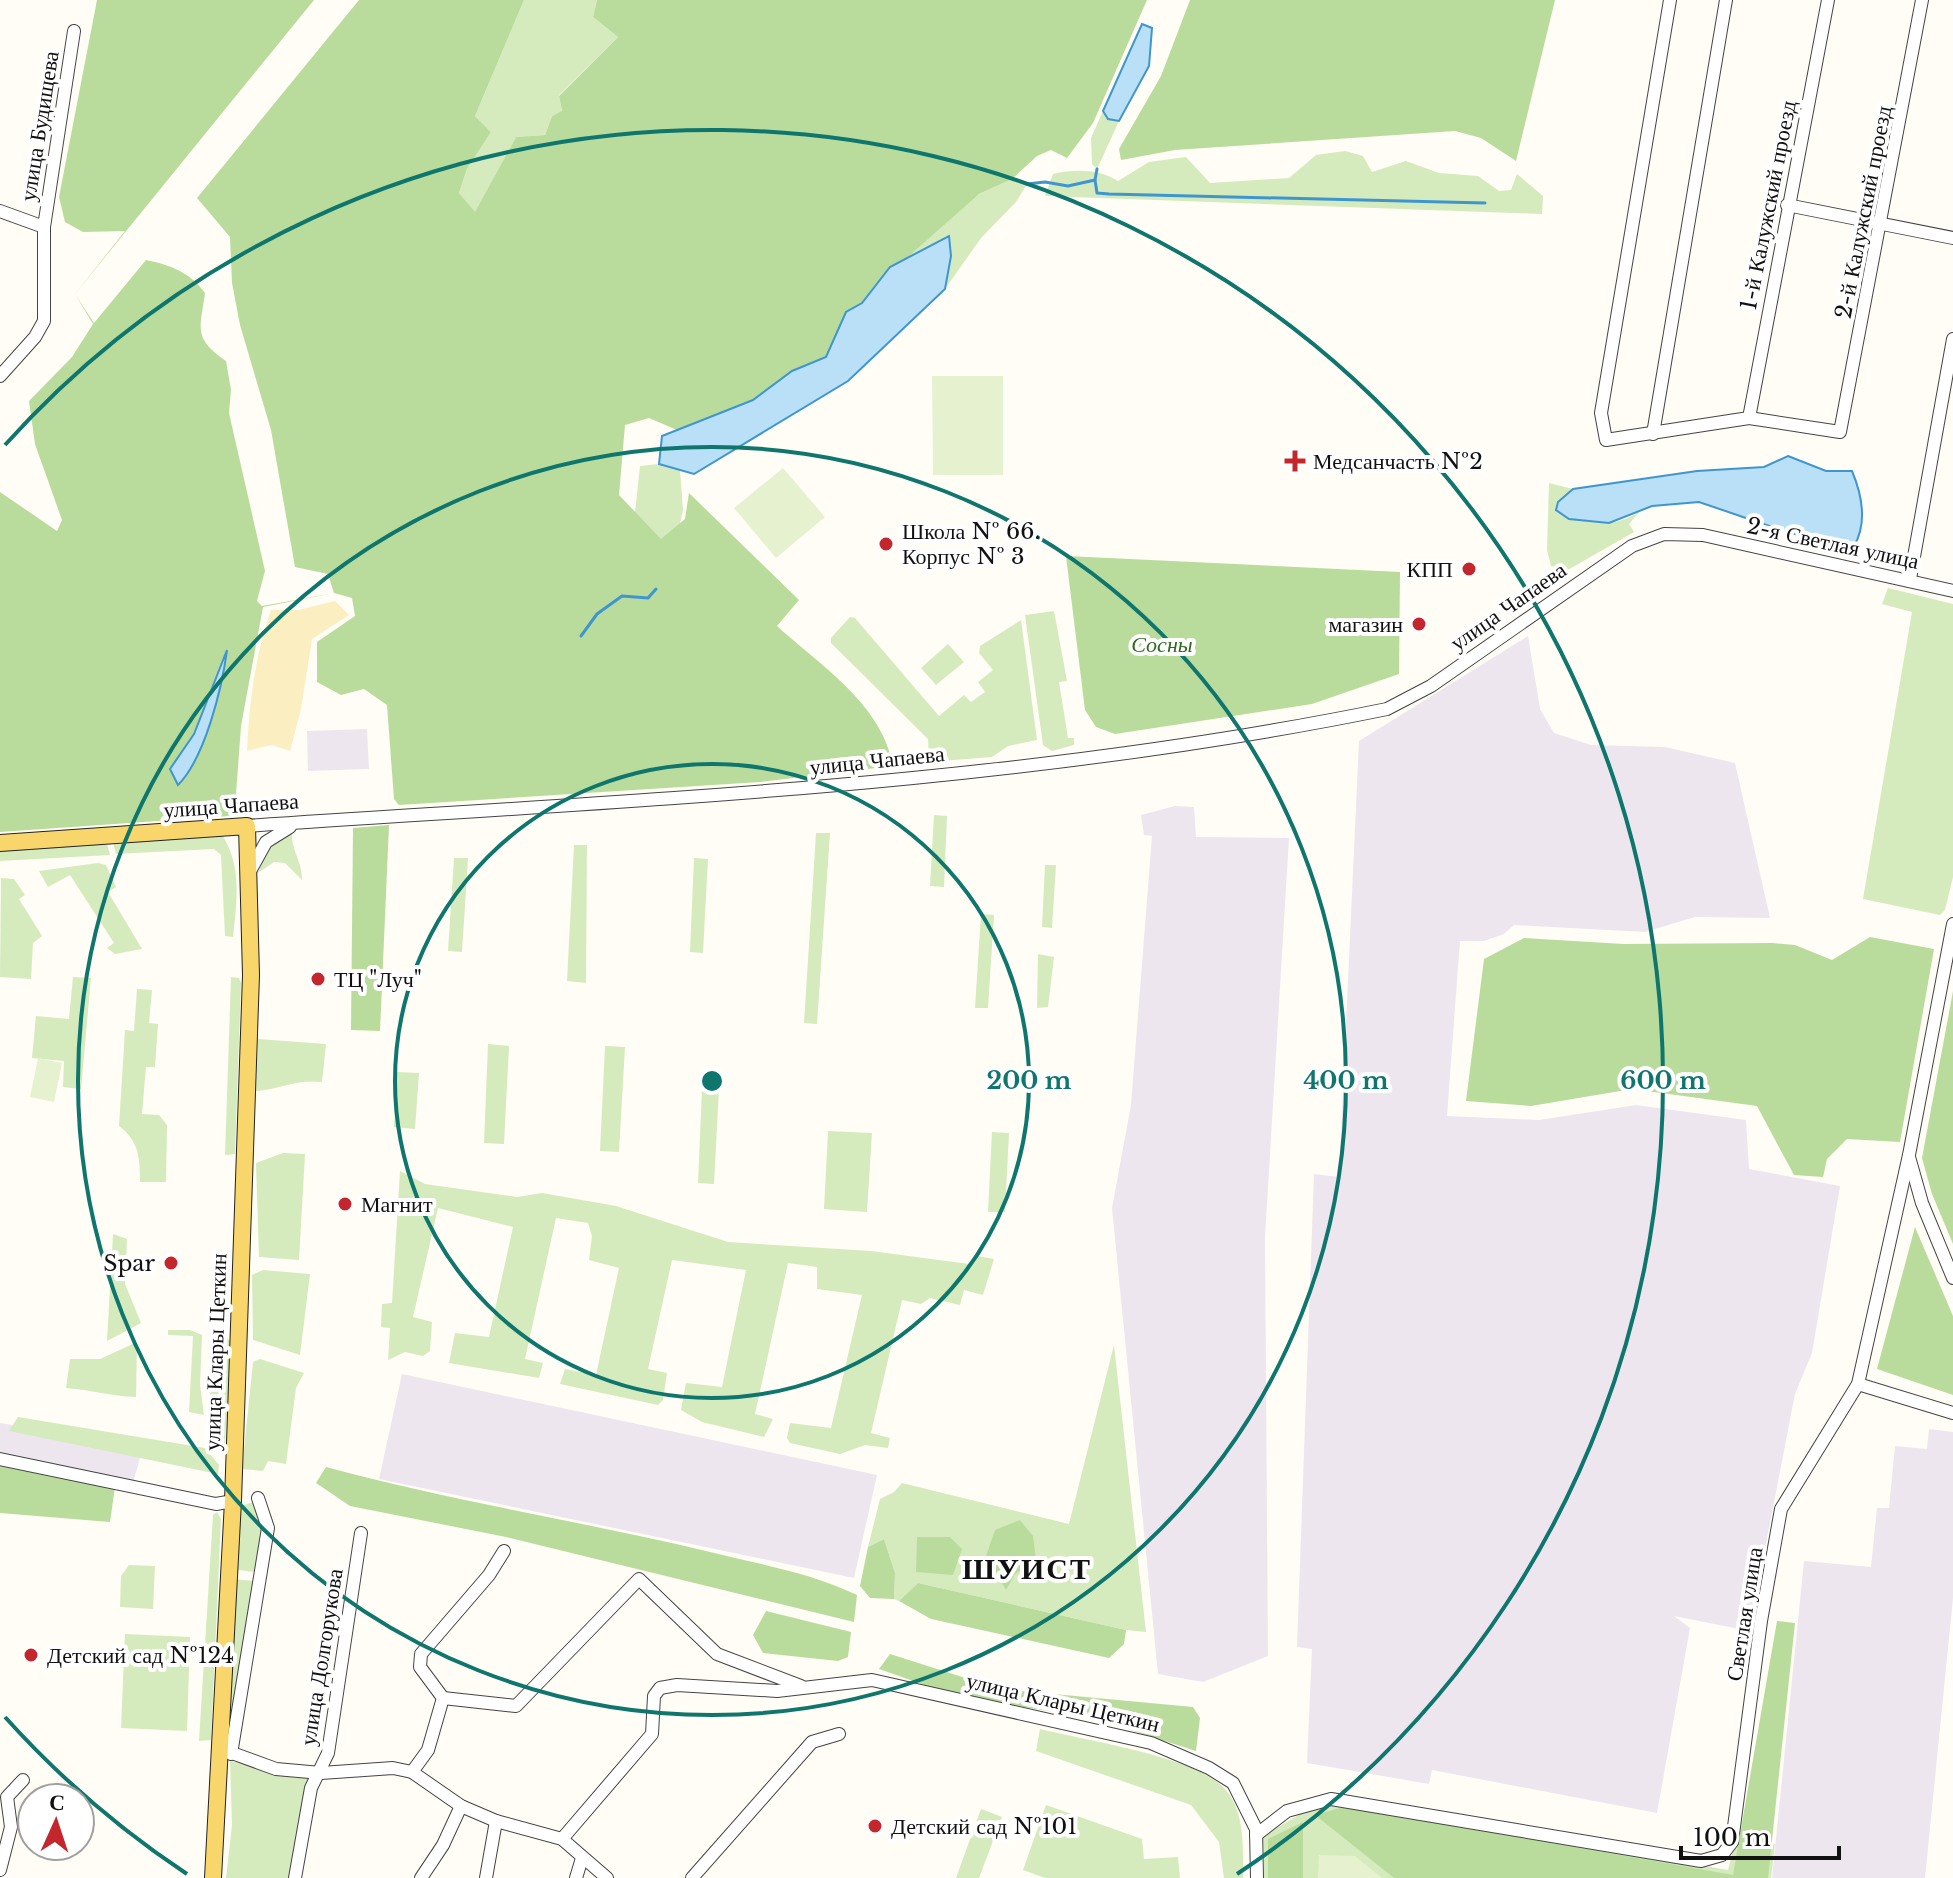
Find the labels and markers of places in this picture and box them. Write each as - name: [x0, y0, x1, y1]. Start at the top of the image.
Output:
- place label: Медсанчасть №2: [1313, 448, 1483, 475]
- marker: Медсанчасть №2: [1284, 450, 1306, 472]
- place label: Школа № 66. Корпус № 3: [902, 518, 1040, 570]
- marker: Школа № 66. Корпус № 3: [877, 535, 895, 553]
- place label: КПП: [1407, 556, 1453, 583]
- marker: КПП: [1460, 560, 1478, 578]
- place label: магазин: [1328, 611, 1403, 638]
- marker: магазин: [1410, 615, 1428, 633]
- place label: ТЦ "Луч": [334, 966, 422, 993]
- marker: ТЦ "Луч": [309, 970, 327, 988]
- centre of rings: [698, 1067, 726, 1095]
- place label: Магнит: [361, 1191, 433, 1218]
- marker: Магнит: [336, 1195, 354, 1213]
- place label: Spar: [103, 1250, 156, 1277]
- marker: Spar: [162, 1254, 180, 1272]
- place label: Детский сад №124: [47, 1642, 234, 1669]
- marker: Детский сад №124: [22, 1646, 40, 1664]
- place label: Детский сад №101: [891, 1813, 1077, 1840]
- marker: Детский сад №101: [866, 1817, 884, 1835]

